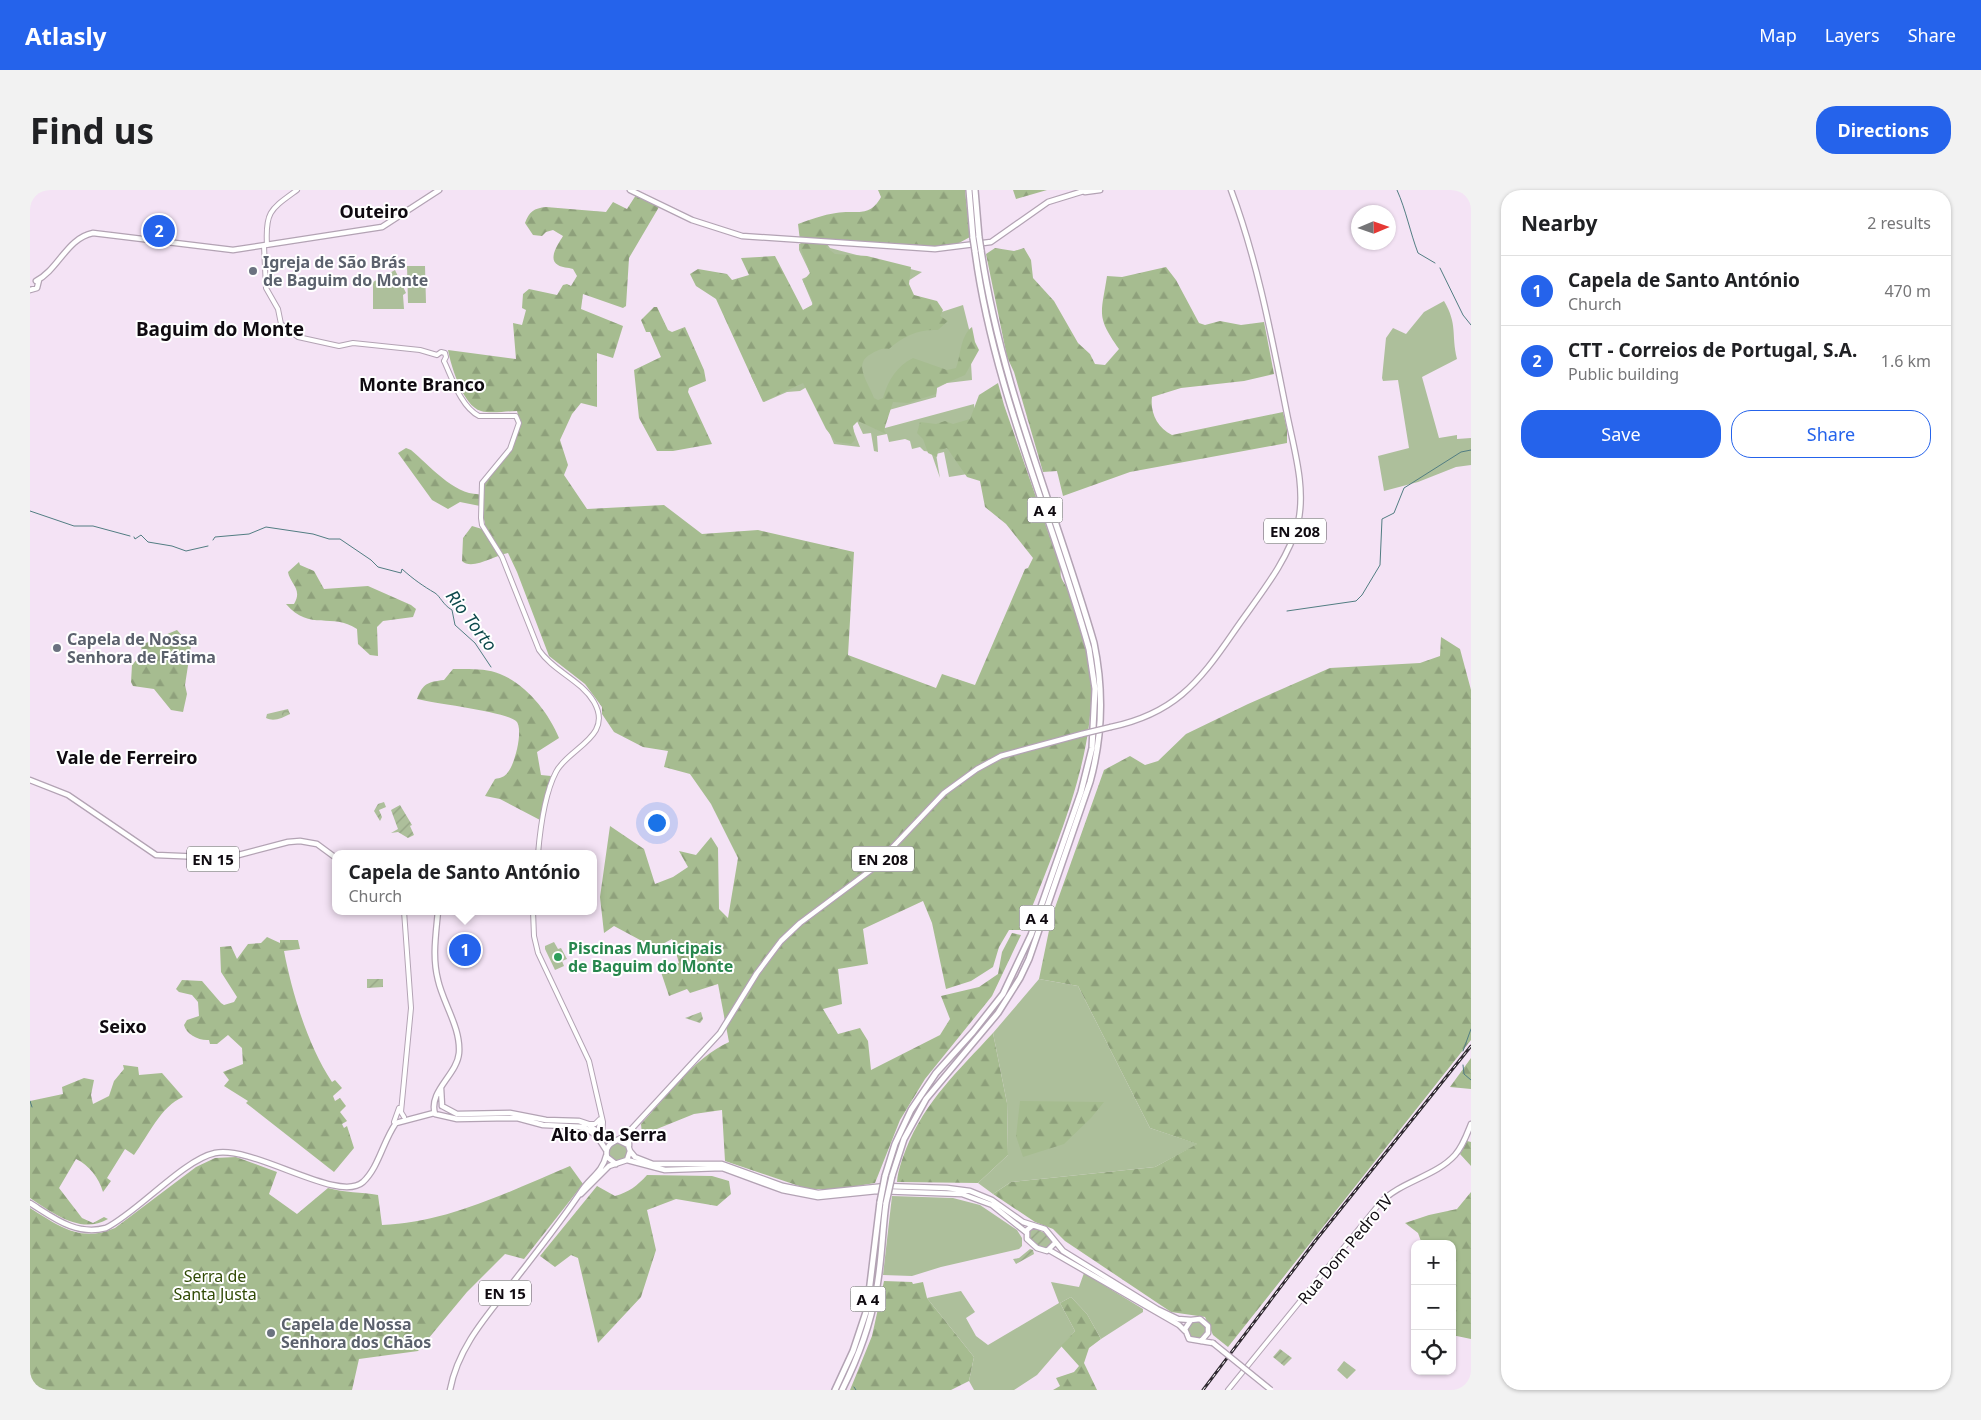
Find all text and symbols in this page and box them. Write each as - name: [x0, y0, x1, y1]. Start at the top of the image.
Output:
- text: Atlasly: [25, 19, 106, 52]
- text: Map: [1759, 23, 1797, 47]
- text: Layers: [1825, 23, 1880, 47]
- text: Share: [1908, 23, 1956, 47]
- button: Directions: [1816, 106, 1951, 154]
- text: Find us: [30, 107, 154, 154]
- district label: Outeiro: [340, 199, 408, 223]
- north arrow: [1351, 205, 1396, 250]
- text: Nearby: [1521, 209, 1597, 237]
- pin: 2: [143, 212, 175, 250]
- text: 2 results: [1867, 212, 1931, 234]
- place label: Igreja de São Brás de Baguim do Monte: [263, 251, 428, 291]
- marker: Igreja de São Brás de Baguim do Monte: [247, 265, 259, 277]
- text: Capela de Santo António: [1568, 267, 1800, 293]
- text: 1: [1532, 280, 1542, 302]
- text: 470 m: [1884, 280, 1931, 302]
- text: Church: [1568, 293, 1622, 315]
- district label: Baguim do Monte: [136, 316, 304, 342]
- text: CTT - Correios de Portugal, S.A.: [1568, 337, 1857, 363]
- text: 2: [1532, 350, 1542, 372]
- text: 1.6 km: [1881, 350, 1931, 372]
- text: Public building: [1568, 363, 1679, 385]
- district label: Monte Branco: [359, 372, 485, 396]
- button: Save: [1521, 410, 1721, 458]
- button: Share: [1731, 410, 1931, 458]
- road number: A 4: [1028, 498, 1062, 522]
- road number: EN 208: [1264, 518, 1326, 544]
- water label: Rio Torto: [441, 584, 503, 656]
- place label: Capela de Nossa Senhora de Fátima: [67, 628, 216, 668]
- marker: Capela de Nossa Senhora de Fátima: [51, 642, 63, 654]
- district label: Vale de Ferreiro: [56, 745, 198, 769]
- your location: [644, 810, 670, 836]
- road number: EN 15: [187, 846, 239, 872]
- road number: EN 208: [852, 846, 914, 872]
- popup: [332, 850, 597, 915]
- text: Capela de Santo António: [349, 859, 581, 885]
- text: Church: [349, 885, 402, 907]
- road number: A 4: [1020, 906, 1054, 930]
- pin: 1: [449, 931, 481, 969]
- place label: Piscinas Municipais de Baguim do Monte: [568, 937, 733, 977]
- marker: Piscinas Municipais de Baguim do Monte: [552, 951, 564, 963]
- district label: Seixo: [99, 1014, 147, 1038]
- district label: Alto da Serra: [551, 1122, 667, 1146]
- street label: Rua Dom Pedro IV: [1292, 1189, 1398, 1309]
- map controls: [1411, 1240, 1456, 1375]
- button: +: [1411, 1240, 1456, 1285]
- park label: Serra de Santa Justa: [173, 1265, 257, 1305]
- road number: EN 15: [479, 1280, 531, 1306]
- button: −: [1411, 1285, 1456, 1330]
- road number: A 4: [850, 1286, 886, 1312]
- place label: Capela de Nossa Senhora dos Chãos: [281, 1313, 431, 1353]
- marker: Capela de Nossa Senhora dos Chãos: [265, 1327, 277, 1339]
- button: locate: [1411, 1330, 1456, 1375]

